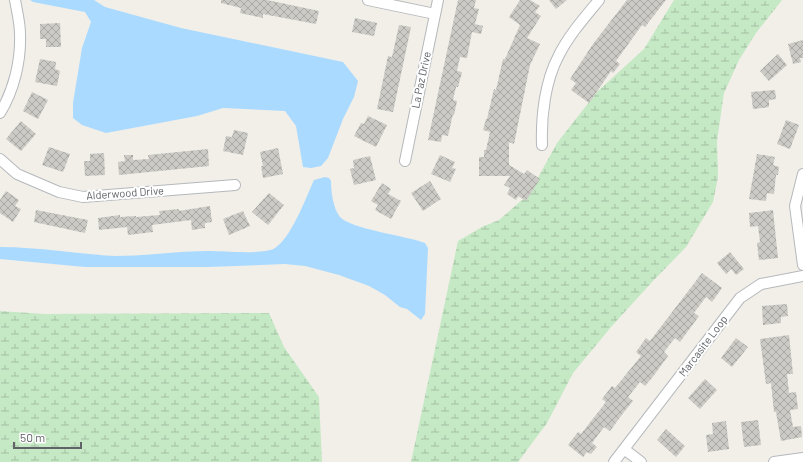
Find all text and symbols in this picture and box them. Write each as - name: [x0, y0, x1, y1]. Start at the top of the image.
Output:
- street label: La Paz Drive: [408, 50, 433, 110]
- street label: Alderwood Drive: [86, 183, 164, 202]
- street label: Marcasite Loop: [675, 313, 730, 379]
- scale bar: [14, 424, 81, 450]
- text: 50 m: [20, 430, 45, 444]

